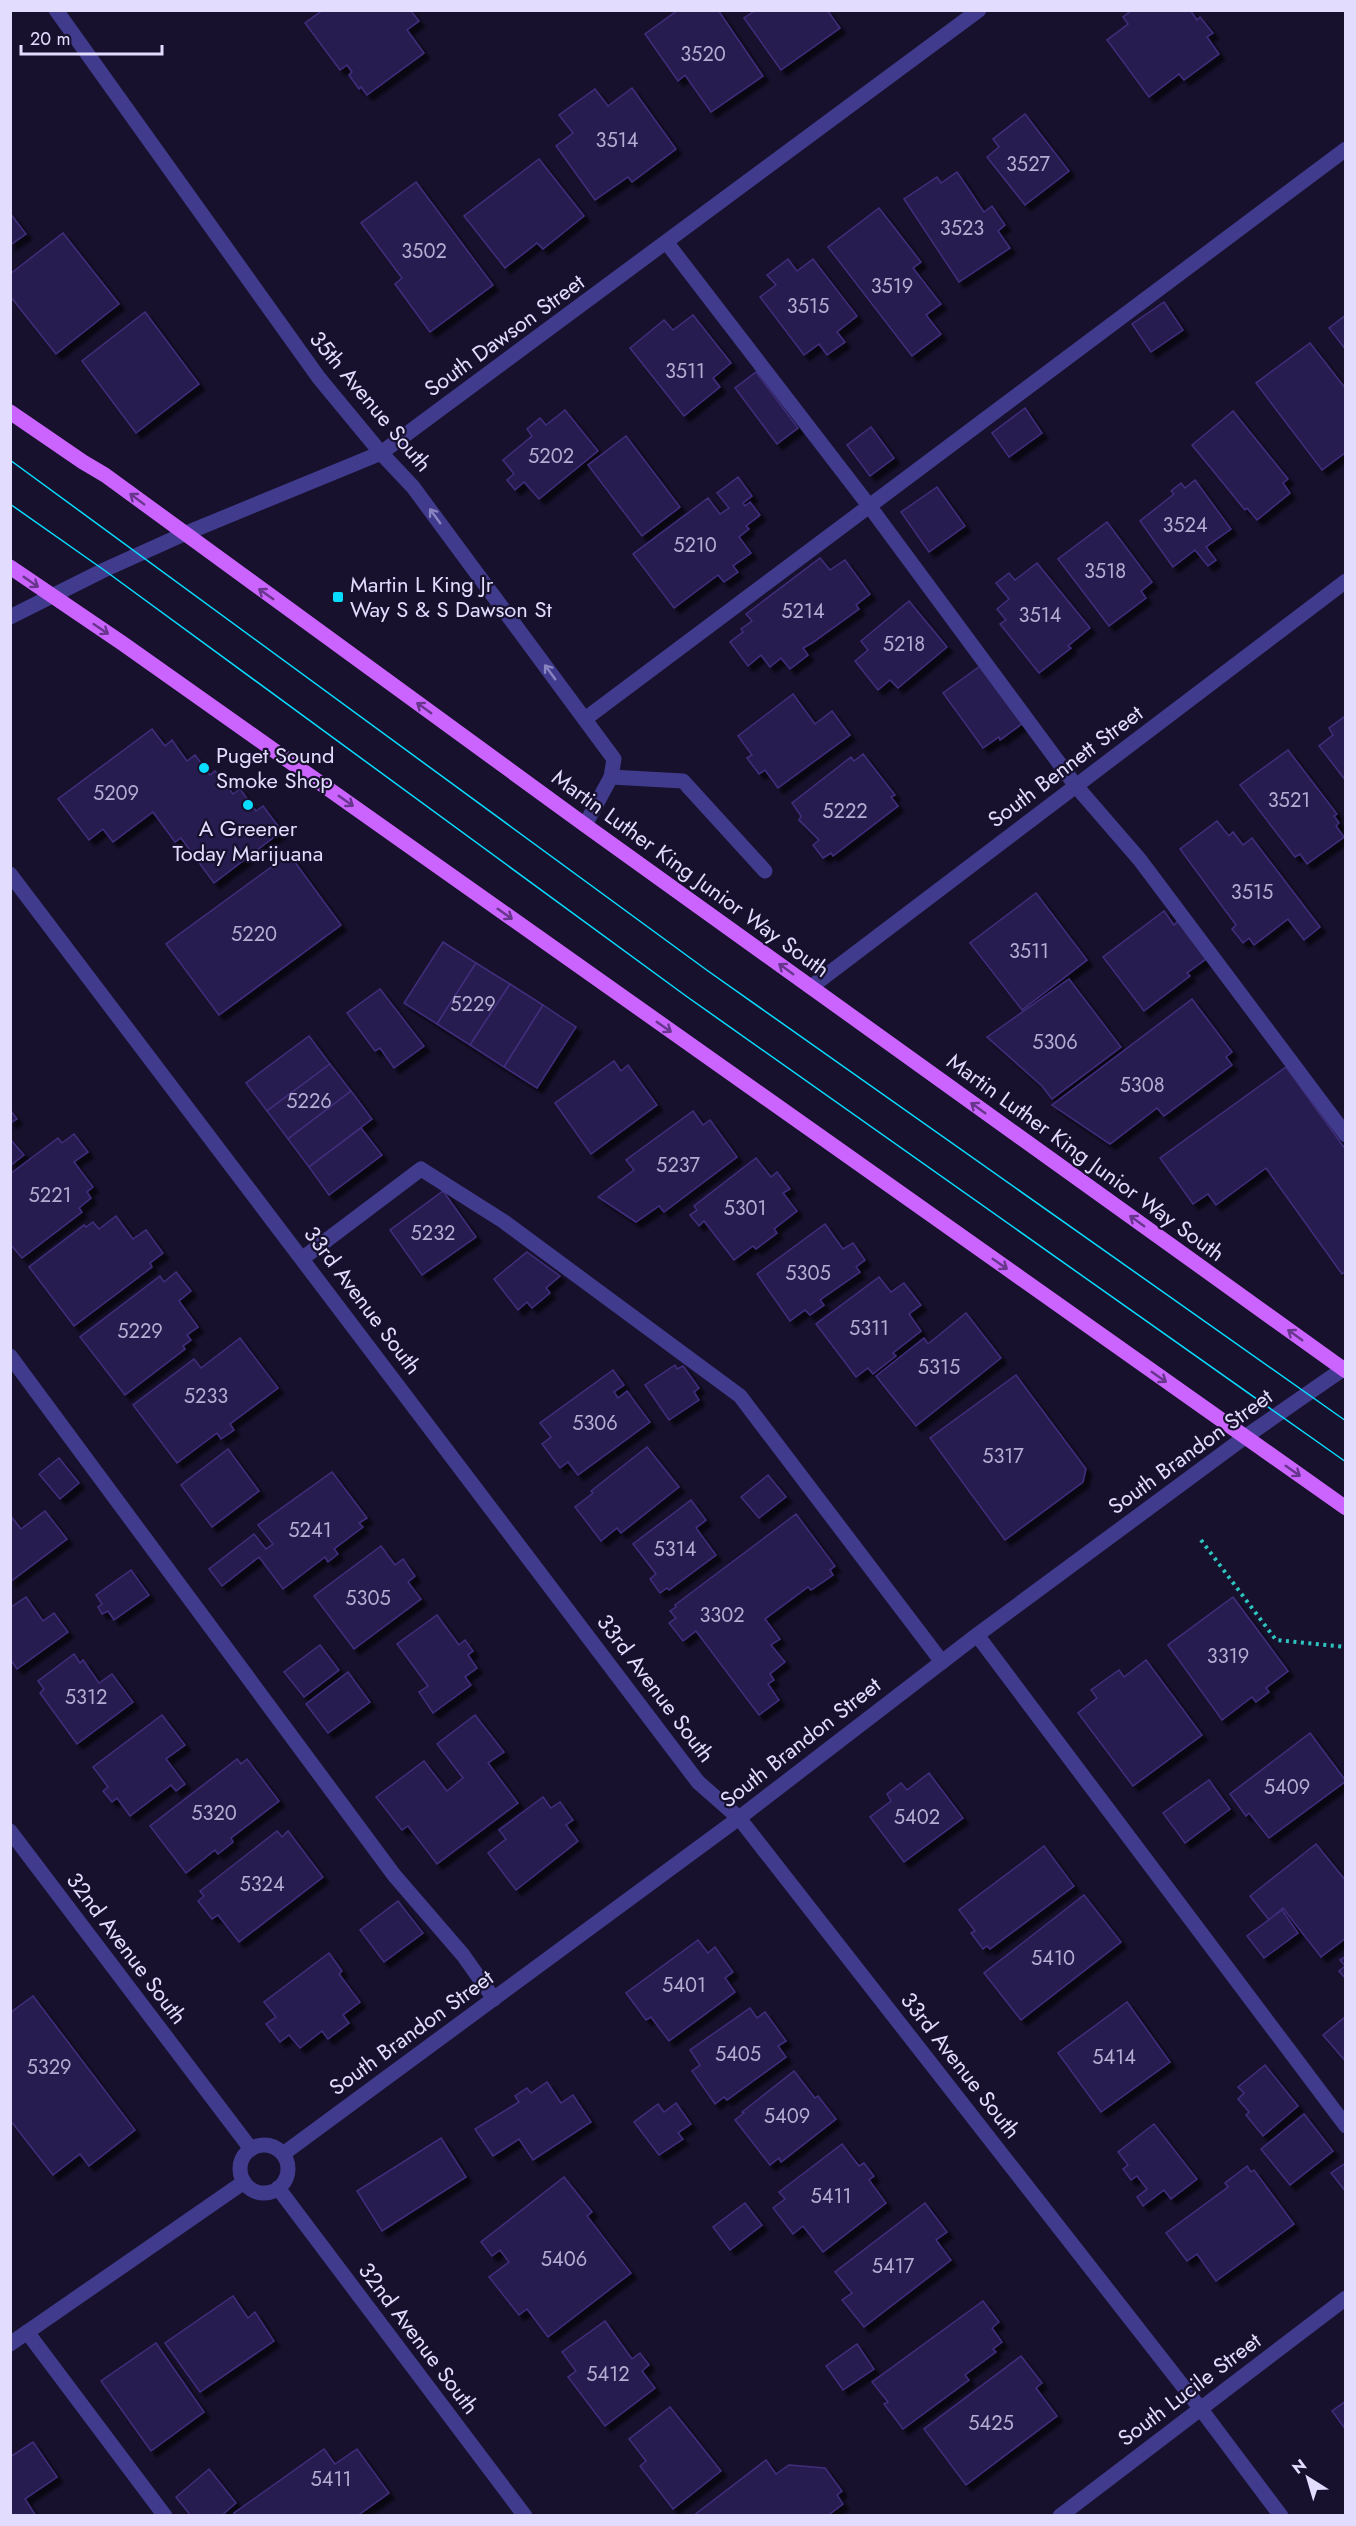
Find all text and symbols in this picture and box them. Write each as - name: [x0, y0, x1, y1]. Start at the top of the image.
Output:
- scale bar: [21, 18, 162, 56]
- text: 20 m: [30, 26, 70, 52]
- house number: 3520: [680, 40, 726, 69]
- house number: 3514: [596, 126, 639, 155]
- house number: 3527: [1006, 150, 1051, 179]
- house number: 3523: [940, 214, 984, 243]
- house number: 3502: [401, 237, 447, 266]
- street label: South Dawson Street: [417, 266, 591, 404]
- house number: 3519: [871, 272, 913, 301]
- house number: 3515: [787, 292, 829, 321]
- street label: 35th Avenue South: [302, 324, 440, 478]
- house number: 3511: [665, 357, 705, 386]
- house number: 5202: [528, 442, 574, 471]
- one-way arrow: [130, 493, 146, 505]
- one-way arrow: [428, 508, 441, 524]
- house number: 3524: [1162, 511, 1208, 540]
- house number: 5210: [673, 531, 717, 560]
- house number: 3518: [1084, 557, 1126, 586]
- place label: Martin L King Jr Way S & S Dawson St: [350, 568, 553, 625]
- one-way arrow: [23, 576, 39, 588]
- one-way arrow: [259, 588, 275, 600]
- marker: Martin L King Jr Way S & S Dawson St: [331, 590, 345, 604]
- house number: 5214: [781, 597, 825, 626]
- house number: 3514: [1019, 601, 1062, 630]
- one-way arrow: [92, 623, 108, 635]
- house number: 5218: [883, 630, 925, 659]
- one-way arrow: [544, 665, 557, 681]
- street label: South Bennett Street: [981, 697, 1150, 835]
- one-way arrow: [417, 702, 433, 714]
- place label: Puget Sound Smoke Shop: [216, 739, 335, 796]
- marker: Puget Sound Smoke Shop: [197, 761, 211, 775]
- street label: Martin Luther King Junior Way South: [546, 761, 836, 985]
- house number: 5209: [93, 779, 139, 808]
- house number: 3521: [1268, 786, 1310, 815]
- one-way arrow: [337, 795, 354, 807]
- house number: 5222: [822, 797, 868, 826]
- marker: A Greener Today Marijuana: [241, 798, 255, 812]
- place label: A Greener Today Marijuana: [173, 812, 323, 869]
- house number: 3515: [1231, 878, 1273, 907]
- one-way arrow: [497, 908, 513, 920]
- house number: 5220: [231, 920, 277, 949]
- house number: 3511: [1009, 937, 1049, 966]
- one-way arrow: [778, 963, 795, 975]
- house number: 5229: [450, 990, 496, 1019]
- one-way arrow: [656, 1021, 672, 1033]
- house number: 5306: [1032, 1028, 1078, 1057]
- street label: Martin Luther King Junior Way South: [941, 1045, 1231, 1269]
- house number: 5308: [1119, 1071, 1165, 1100]
- house number: 5226: [286, 1087, 332, 1116]
- one-way arrow: [971, 1101, 987, 1114]
- house number: 5237: [656, 1151, 700, 1180]
- house number: 5221: [28, 1181, 72, 1210]
- house number: 5301: [723, 1194, 767, 1223]
- one-way arrow: [1129, 1215, 1145, 1227]
- street label: 33rd Avenue South: [297, 1219, 429, 1381]
- house number: 5232: [411, 1219, 455, 1248]
- one-way arrow: [992, 1258, 1008, 1270]
- house number: 5305: [785, 1259, 831, 1288]
- house number: 5311: [849, 1314, 889, 1343]
- house number: 5229: [117, 1317, 163, 1346]
- one-way arrow: [1288, 1329, 1304, 1341]
- house number: 5315: [918, 1353, 960, 1382]
- one-way arrow: [1151, 1371, 1167, 1383]
- street label: South Brandon Street: [1101, 1380, 1279, 1522]
- house number: 5233: [184, 1382, 228, 1411]
- house number: 5306: [572, 1409, 618, 1438]
- house number: 5317: [982, 1442, 1024, 1471]
- one-way arrow: [1284, 1465, 1300, 1477]
- house number: 5241: [288, 1516, 332, 1545]
- house number: 5314: [654, 1535, 697, 1564]
- house number: 5305: [345, 1584, 391, 1613]
- house number: 3302: [699, 1601, 745, 1630]
- street label: 33rd Avenue South: [590, 1607, 722, 1769]
- house number: 3319: [1207, 1642, 1249, 1671]
- street label: South Brandon Street: [713, 1669, 888, 1815]
- house number: 5312: [65, 1683, 107, 1712]
- house number: 5409: [1264, 1773, 1310, 1802]
- house number: 5320: [191, 1799, 237, 1828]
- house number: 5402: [894, 1803, 940, 1832]
- street label: 32nd Avenue South: [59, 1865, 195, 2031]
- house number: 5324: [239, 1870, 285, 1899]
- house number: 5410: [1031, 1944, 1075, 1973]
- street label: South Brandon Street: [322, 1961, 500, 2103]
- house number: 5401: [662, 1971, 706, 2000]
- street label: 33rd Avenue South: [894, 1985, 1028, 2145]
- house number: 5405: [715, 2040, 761, 2069]
- house number: 5414: [1092, 2043, 1136, 2072]
- house number: 5329: [26, 2053, 72, 2082]
- house number: 5409: [764, 2102, 810, 2131]
- house number: 5411: [811, 2182, 851, 2211]
- house number: 5406: [541, 2245, 587, 2274]
- house number: 5417: [872, 2252, 915, 2281]
- street label: 32nd Avenue South: [351, 2255, 487, 2421]
- street label: South Lucile Street: [1111, 2324, 1268, 2453]
- house number: 5412: [586, 2360, 630, 2389]
- house number: 5425: [968, 2409, 1014, 2438]
- north arrow: [1278, 2448, 1338, 2508]
- text: N: [1287, 2453, 1311, 2479]
- house number: 5411: [311, 2465, 351, 2494]

